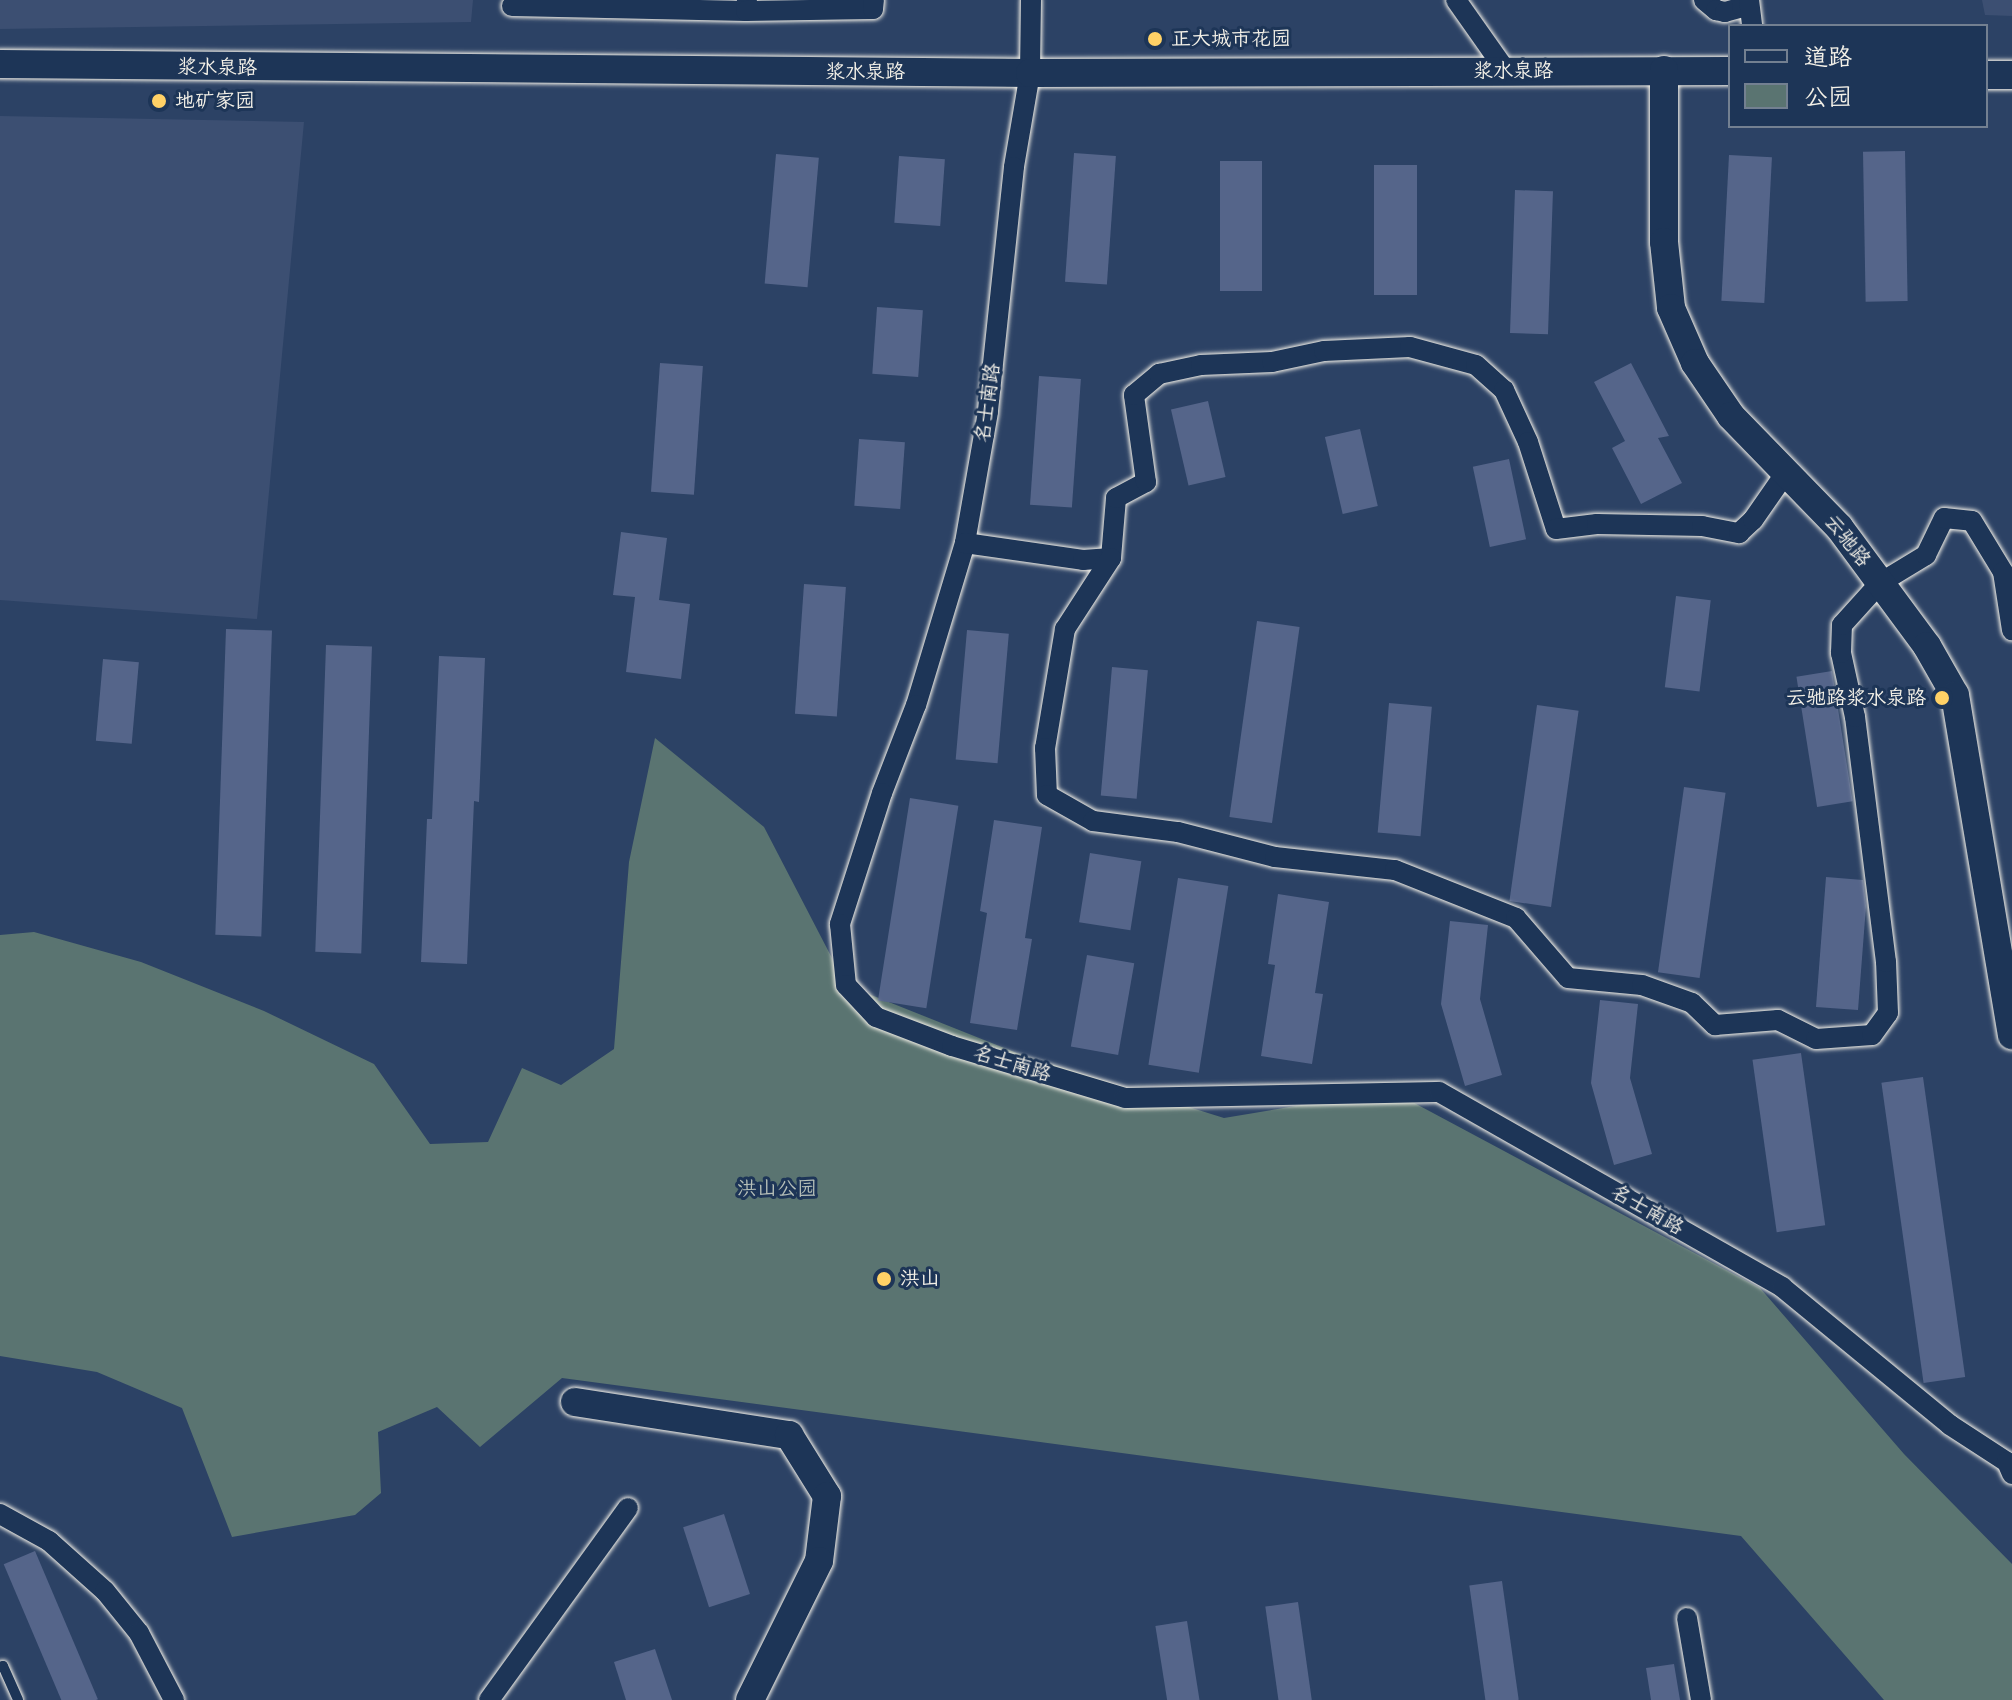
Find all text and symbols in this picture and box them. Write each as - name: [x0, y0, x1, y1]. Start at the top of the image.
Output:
- legend: [1728, 24, 1988, 128]
- place label: 正大城市花园: [1171, 27, 1291, 51]
- marker: 正大城市花园: [1146, 30, 1164, 48]
- text: 道路: [1804, 43, 1852, 72]
- street label: 浆水泉路: [177, 55, 257, 81]
- street label: 浆水泉路: [1473, 59, 1553, 83]
- street label: 浆水泉路: [825, 60, 905, 84]
- text: 公园: [1804, 83, 1852, 112]
- place label: 地矿家园: [175, 89, 255, 113]
- marker: 地矿家园: [150, 92, 168, 110]
- street label: 名士南路: [971, 362, 1005, 444]
- street label: 云驰路: [1819, 510, 1875, 572]
- place label: 云驰路浆水泉路: [1786, 686, 1926, 710]
- marker: 云驰路浆水泉路: [1933, 689, 1951, 707]
- street label: 名士南路: [970, 1041, 1054, 1087]
- park label: 洪山公园: [737, 1177, 817, 1201]
- street label: 名士南路: [1606, 1180, 1688, 1240]
- place label: 洪山: [900, 1267, 940, 1291]
- marker: 洪山: [875, 1270, 893, 1288]

